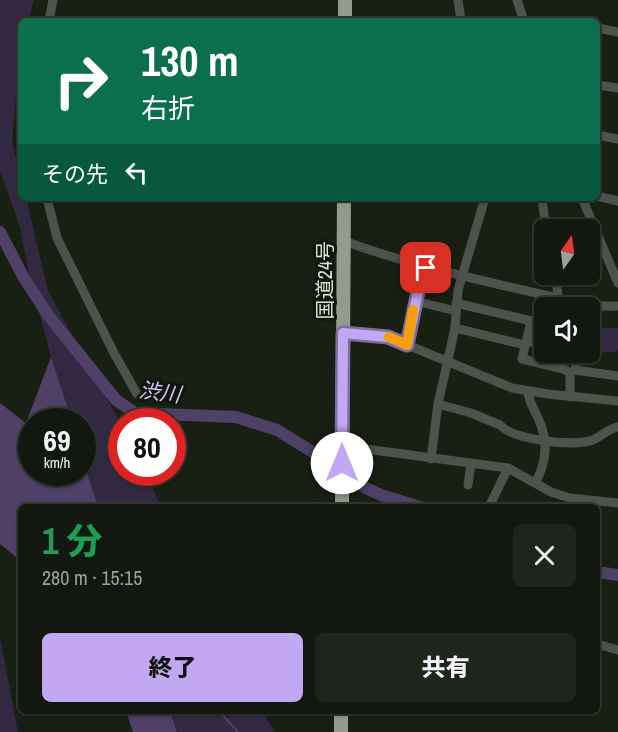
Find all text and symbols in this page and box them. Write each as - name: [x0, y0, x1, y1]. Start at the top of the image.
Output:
- text: 130 m: [141, 33, 239, 89]
- icon: right: [42, 42, 120, 120]
- text: 右折: [141, 90, 195, 126]
- icon: left: [120, 156, 153, 189]
- text: その先: [42, 159, 108, 189]
- north arrow: [534, 219, 600, 285]
- map controls: [534, 219, 600, 363]
- street label: 国道24号: [311, 241, 338, 319]
- pin: [400, 242, 451, 293]
- icon: arrive: [409, 251, 442, 284]
- button: sound: [534, 297, 600, 363]
- water label: 渋川: [137, 375, 185, 409]
- speed limit sign: 80: [108, 408, 186, 486]
- text: 69: [43, 420, 71, 460]
- position arrow: [310, 431, 374, 495]
- text: km/h: [44, 452, 70, 473]
- text: 1 分: [42, 517, 103, 565]
- button: close: [513, 524, 576, 587]
- text: 280 m · 15:15: [42, 564, 142, 591]
- button: 終了: [42, 633, 303, 702]
- button: 共有: [315, 633, 576, 702]

